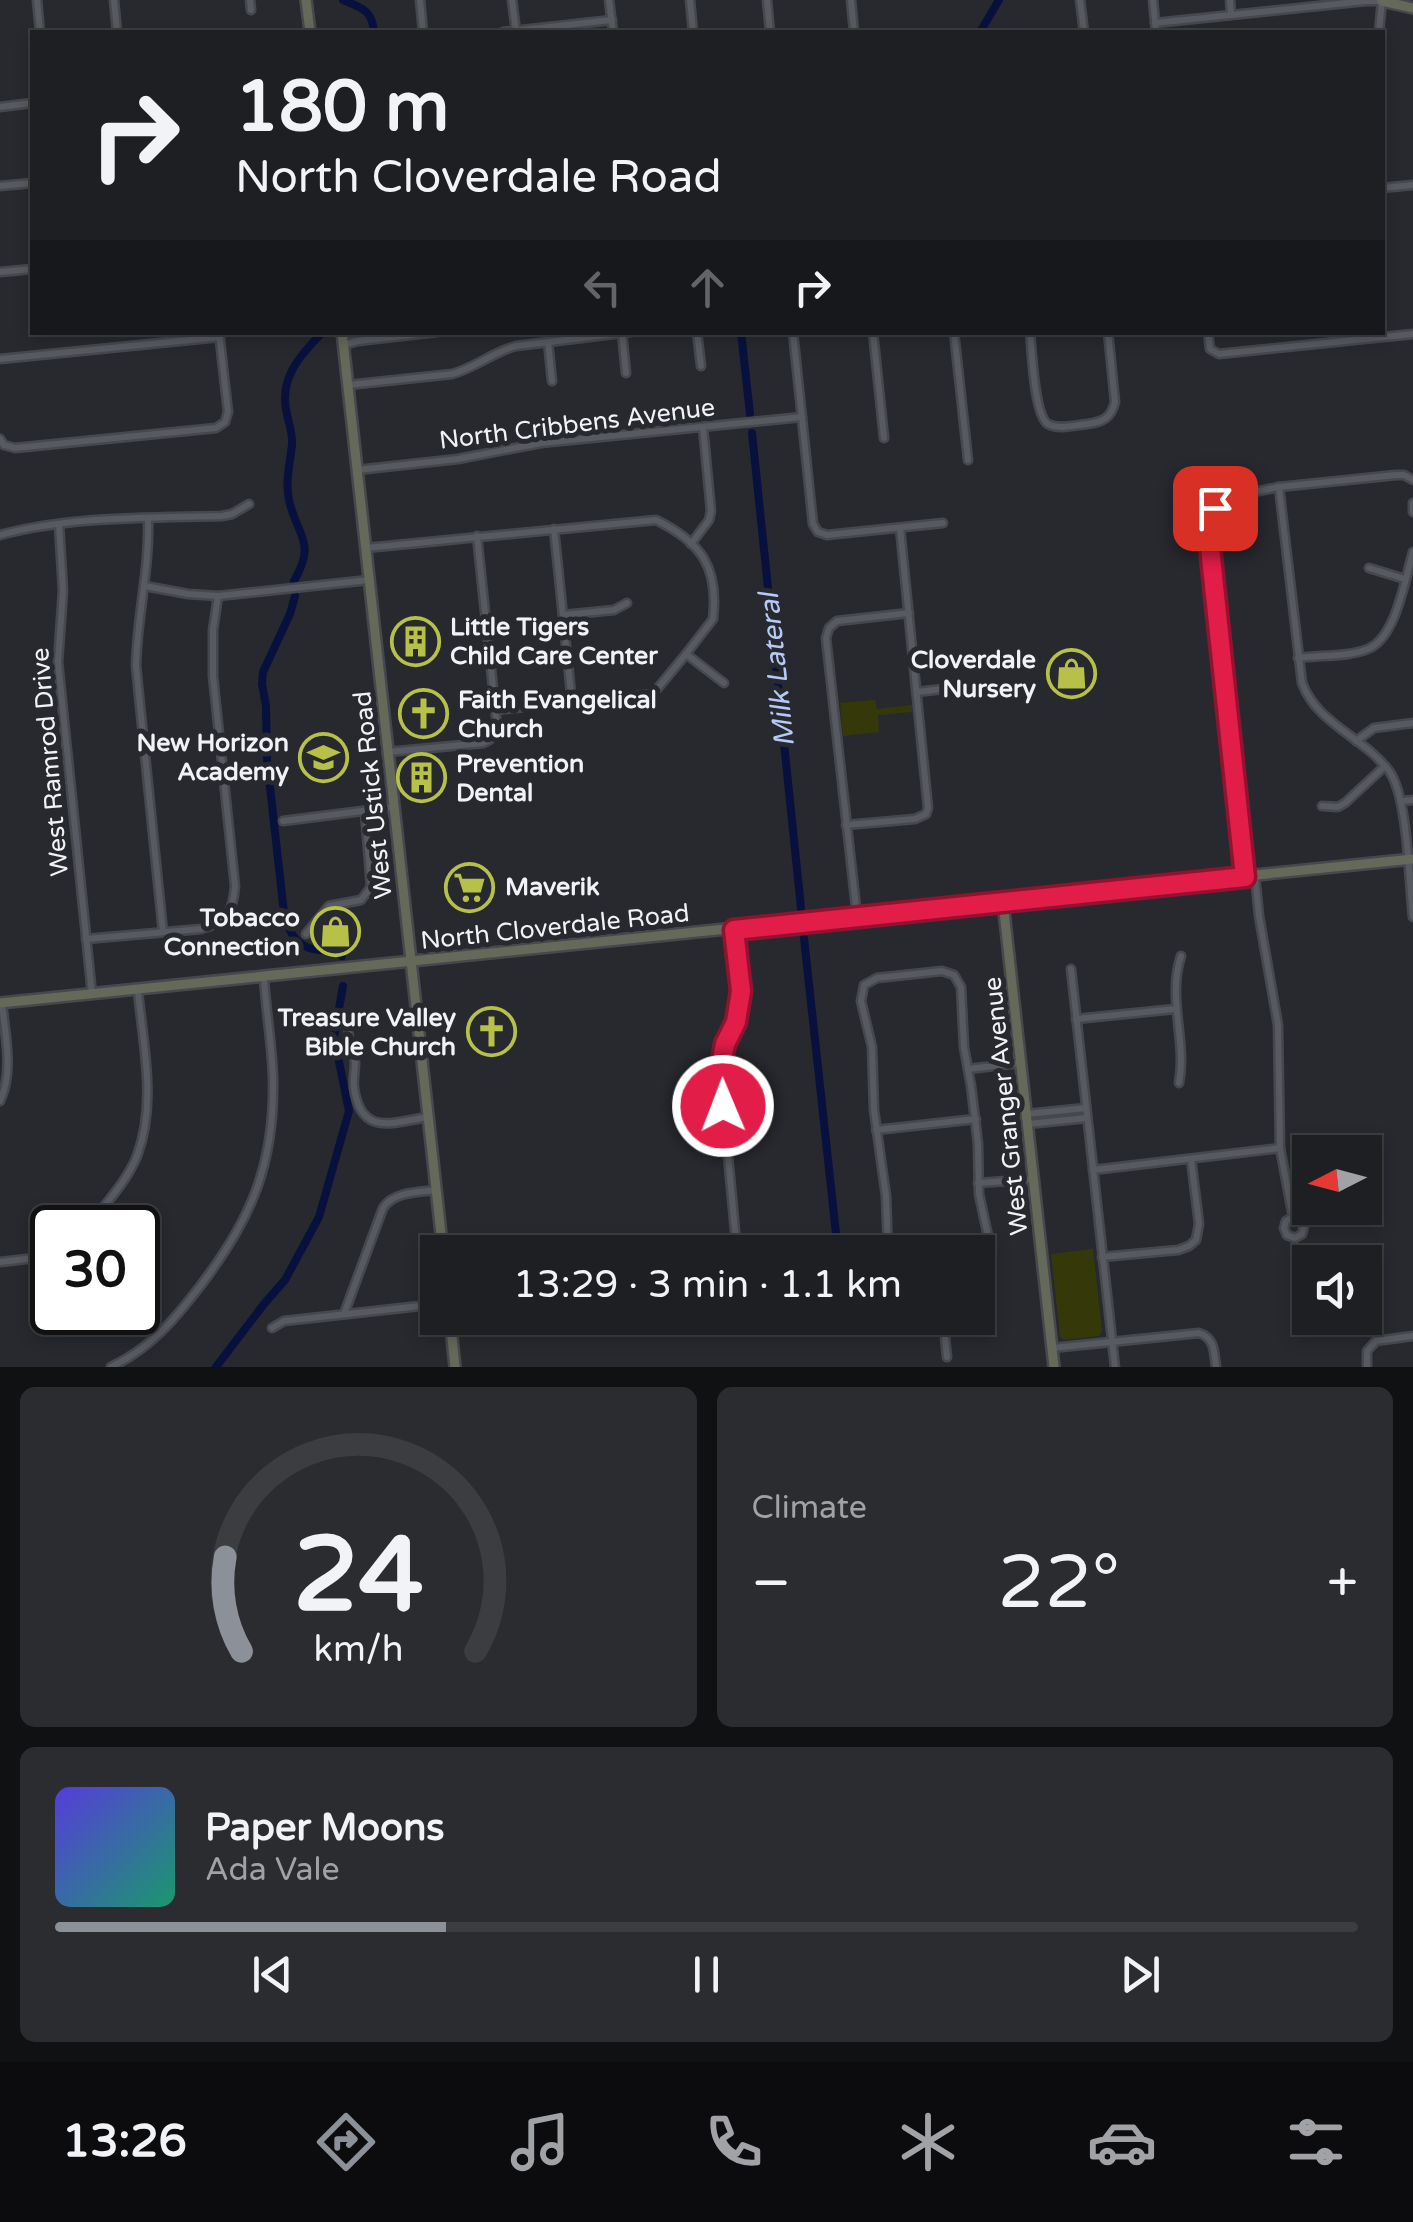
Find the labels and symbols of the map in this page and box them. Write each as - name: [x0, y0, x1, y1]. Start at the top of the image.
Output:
- street label: North Cribbens Avenue: [437, 392, 717, 456]
- pin: [1173, 466, 1258, 551]
- water label: Milk Lateral: [752, 588, 802, 749]
- place label: Little Tigers Child Care Center: [450, 612, 658, 671]
- building icon: Little Tigers Child Care Center: [389, 615, 441, 667]
- place label: Cloverdale Nursery: [911, 645, 1037, 704]
- street label: West Ramrod Drive: [25, 646, 75, 878]
- shop icon: Cloverdale Nursery: [1045, 648, 1097, 700]
- place label: Faith Evangelical Church: [458, 685, 657, 744]
- church icon: Faith Evangelical Church: [397, 688, 449, 740]
- street label: West Ustick Road: [347, 690, 399, 900]
- place label: New Horizon Academy: [137, 728, 290, 787]
- school or university icon: New Horizon Academy: [298, 731, 350, 783]
- place label: Prevention Dental: [456, 749, 584, 808]
- building icon: Prevention Dental: [395, 752, 447, 804]
- supermarket icon: Maverik: [444, 861, 496, 913]
- place label: Maverik: [505, 872, 600, 902]
- street label: North Cloverdale Road: [419, 898, 691, 956]
- place label: Tobacco Connection: [164, 903, 300, 962]
- shop icon: Tobacco Connection: [309, 906, 361, 958]
- street label: West Granger Avenue: [978, 975, 1034, 1237]
- place label: Treasure Valley Bible Church: [277, 1003, 457, 1062]
- church icon: Treasure Valley Bible Church: [465, 1006, 517, 1058]
- position arrow: [671, 1054, 775, 1158]
- north arrow: [1292, 1135, 1382, 1225]
- speed limit sign: 30: [30, 1205, 160, 1335]

